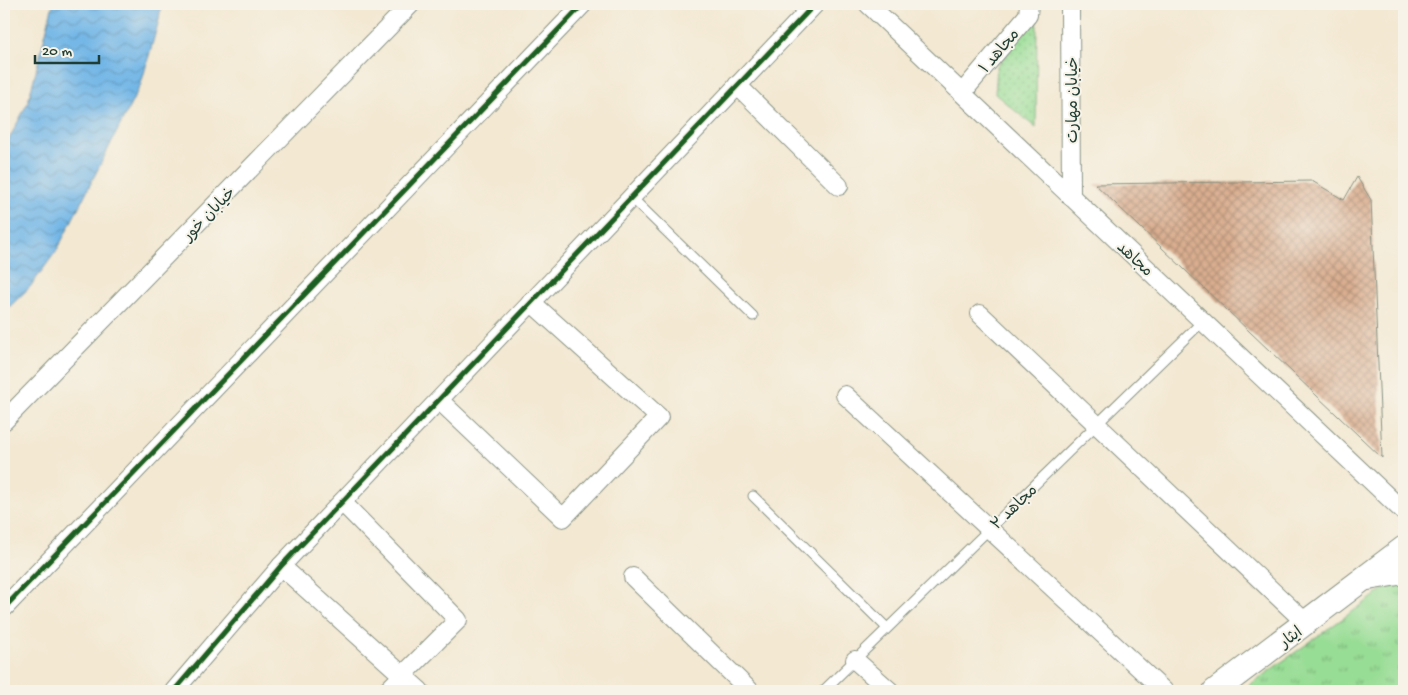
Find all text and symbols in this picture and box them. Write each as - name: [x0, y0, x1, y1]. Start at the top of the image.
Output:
- street label: مجاهد ۱: [977, 26, 1025, 78]
- scale bar: [35, 32, 99, 64]
- text: 20 m: [42, 43, 72, 61]
- street label: خیابان مهارت: [1065, 57, 1084, 143]
- street label: خیابان خور: [179, 184, 241, 248]
- street label: مجاهد: [1112, 239, 1156, 282]
- street label: مجاهد ۲: [988, 482, 1043, 535]
- street label: ایثار: [1275, 624, 1307, 655]

